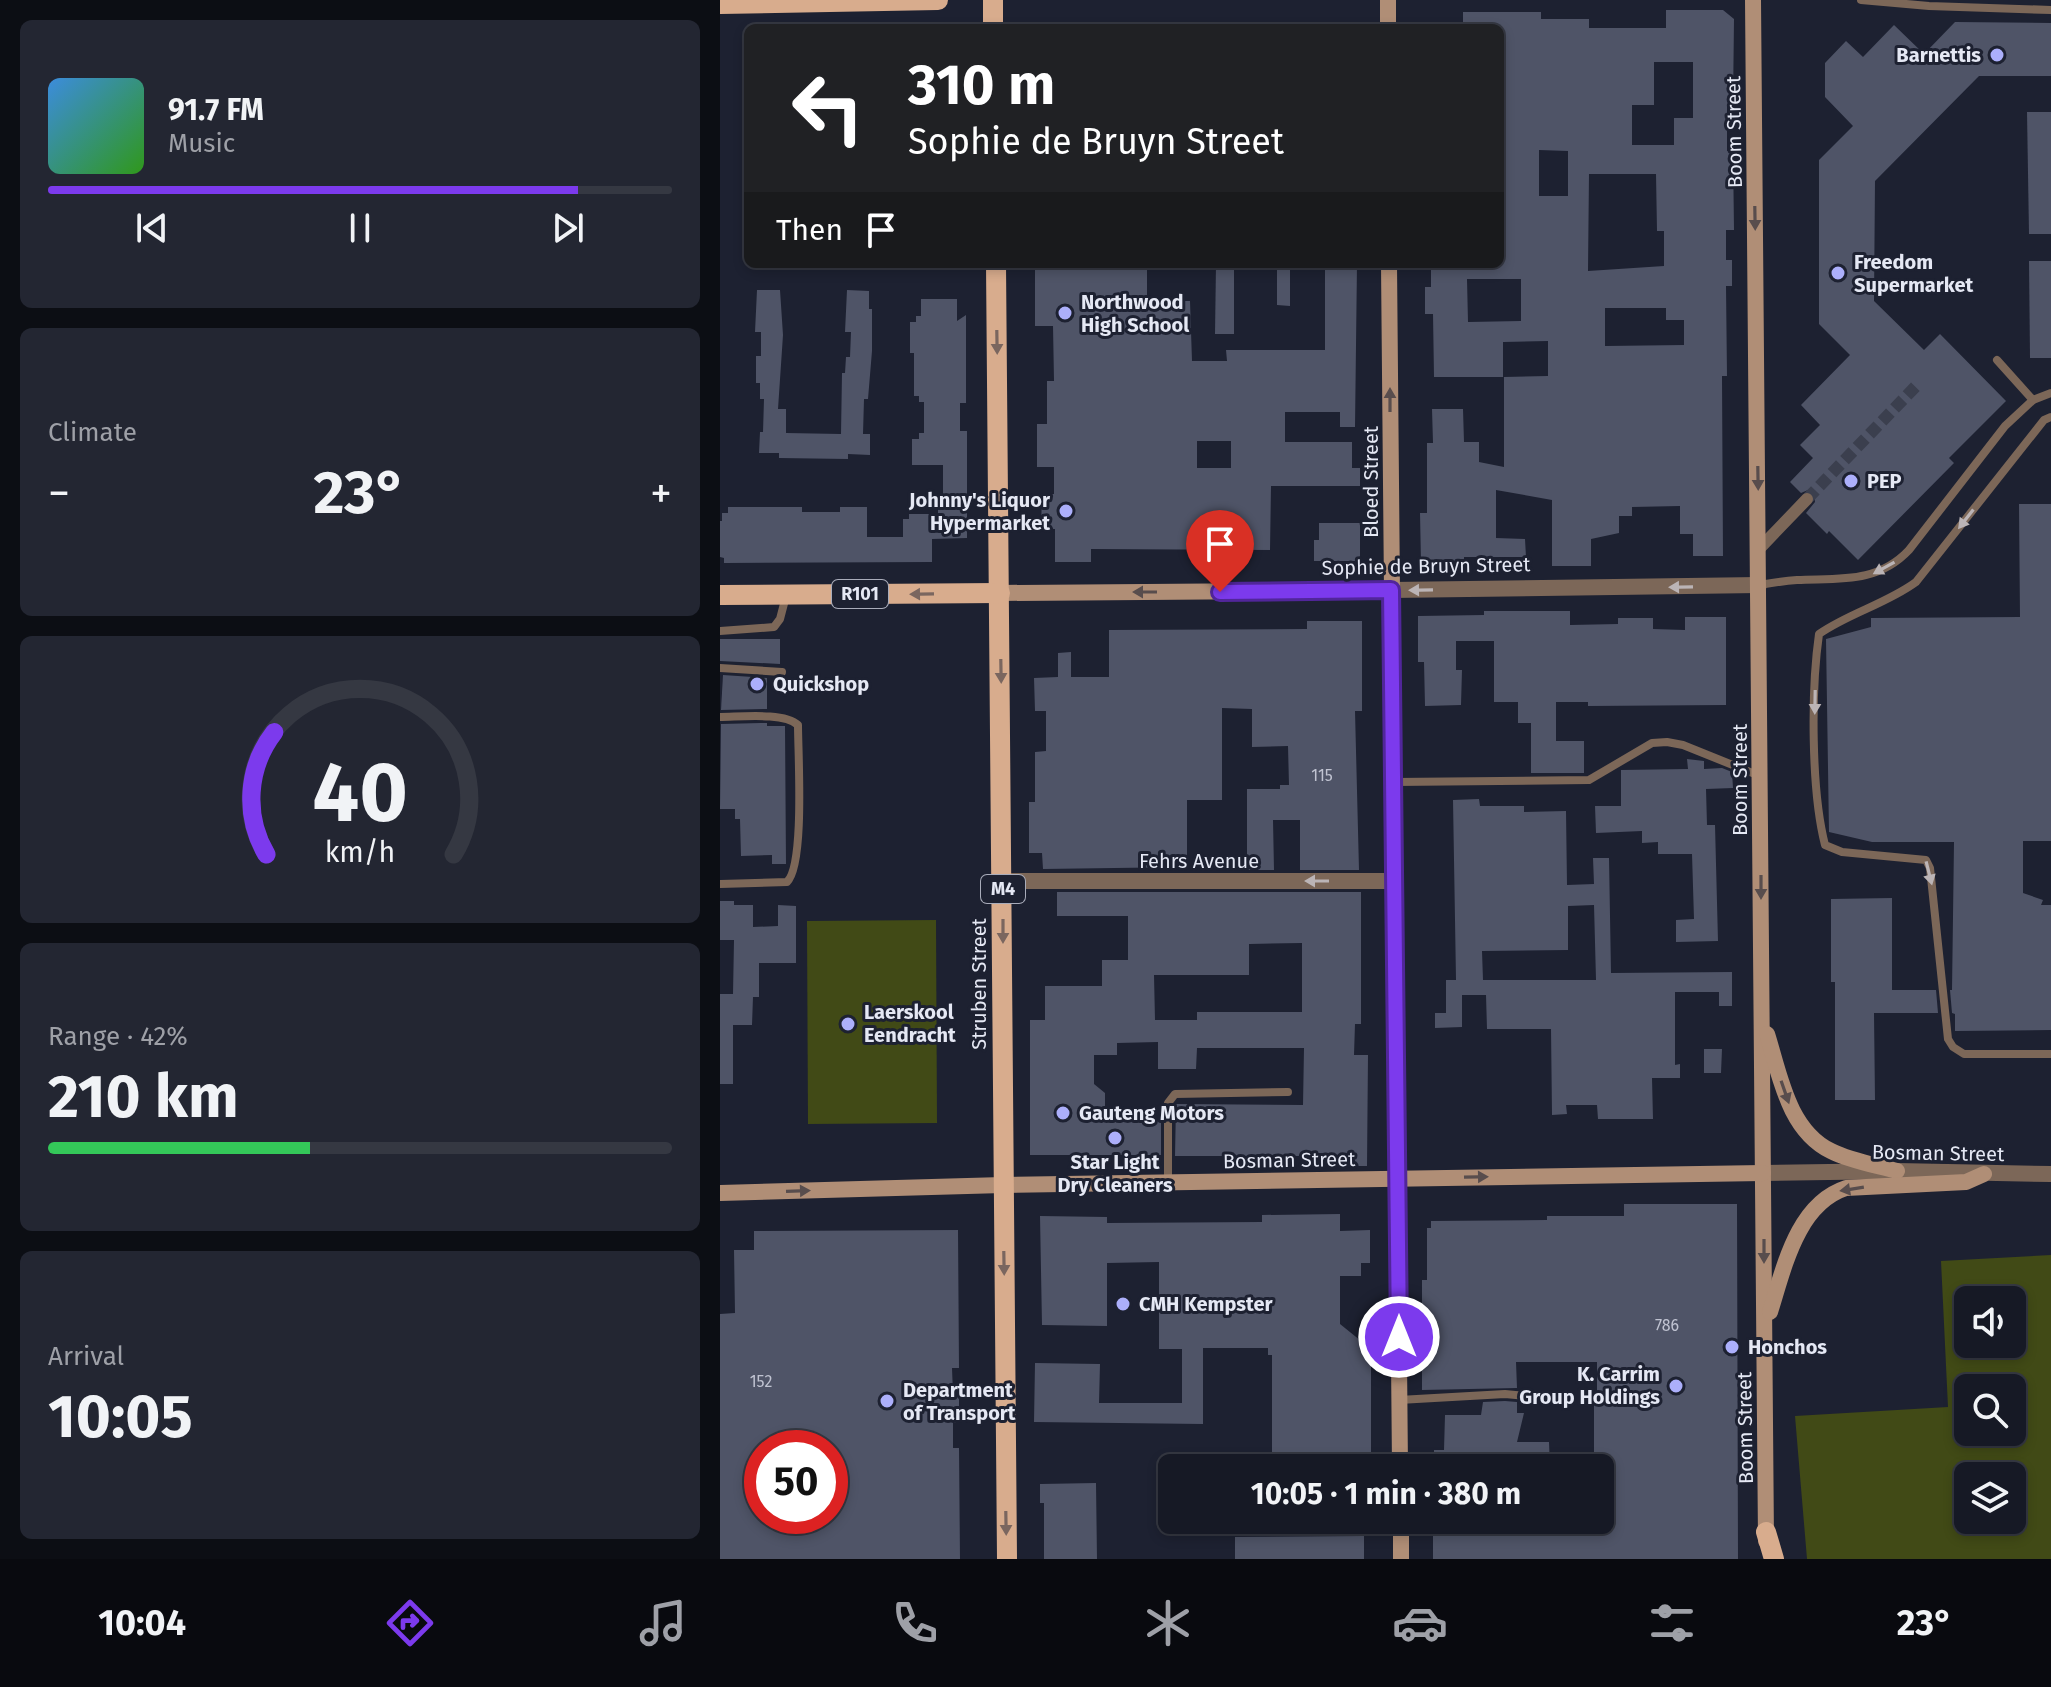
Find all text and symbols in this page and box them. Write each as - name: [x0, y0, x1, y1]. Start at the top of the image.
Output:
- place label: Barnettis: [1896, 43, 1981, 67]
- marker: Barnettis: [1988, 46, 2006, 64]
- text: 310 m: [908, 52, 1055, 119]
- icon: left: [776, 56, 880, 160]
- street label: Boom Street: [1721, 75, 1747, 188]
- text: 91.7 FM: [168, 92, 264, 128]
- text: Sophie de Bruyn Street: [908, 120, 1284, 164]
- text: Music: [168, 128, 235, 159]
- icon: previous: [130, 206, 174, 250]
- icon: pause: [338, 206, 382, 250]
- icon: next: [546, 206, 590, 250]
- one-way arrow: [1749, 206, 1761, 231]
- icon: arrive: [859, 208, 903, 252]
- text: Then: [776, 212, 843, 248]
- place label: Freedom Supermarket: [1854, 250, 1974, 297]
- marker: Freedom Supermarket: [1829, 264, 1847, 282]
- place label: Northwood High School: [1081, 290, 1189, 337]
- marker: Northwood High School: [1056, 304, 1074, 322]
- one-way arrow: [990, 330, 1003, 355]
- one-way arrow: [1384, 387, 1396, 412]
- text: Climate: [48, 417, 137, 448]
- street label: Bloed Street: [1359, 425, 1383, 538]
- text: 23°: [313, 457, 407, 529]
- one-way arrow: [1752, 466, 1764, 491]
- text: −: [48, 467, 70, 520]
- text: +: [650, 467, 672, 520]
- place label: PEP: [1867, 469, 1902, 493]
- marker: PEP: [1842, 472, 1860, 490]
- place label: Johnny's Liquor Hypermarket: [908, 488, 1051, 535]
- marker: Johnny's Liquor Hypermarket: [1057, 502, 1075, 520]
- one-way arrow: [1958, 509, 1975, 529]
- pin: [1186, 510, 1254, 592]
- icon: arrive: [1198, 522, 1242, 566]
- street label: Sophie de Bruyn Street: [1321, 552, 1531, 580]
- one-way arrow: [1873, 561, 1895, 575]
- road number: R101: [832, 580, 888, 608]
- one-way arrow: [1668, 581, 1693, 593]
- one-way arrow: [1408, 584, 1433, 596]
- one-way arrow: [1132, 586, 1157, 598]
- one-way arrow: [909, 587, 934, 600]
- one-way arrow: [994, 659, 1007, 684]
- place label: Quickshop: [773, 672, 869, 696]
- marker: Quickshop: [748, 675, 766, 693]
- one-way arrow: [1809, 690, 1821, 715]
- street label: Boom Street: [1728, 723, 1752, 836]
- text: 40: [312, 743, 408, 843]
- house number: 115: [1311, 766, 1333, 785]
- text: km/h: [325, 836, 395, 871]
- street label: Fehrs Avenue: [1139, 849, 1259, 873]
- one-way arrow: [1923, 861, 1935, 886]
- road number: M4: [981, 875, 1025, 903]
- one-way arrow: [1304, 875, 1329, 887]
- one-way arrow: [1755, 875, 1767, 900]
- street label: Struben Street: [967, 917, 991, 1050]
- one-way arrow: [997, 919, 1009, 944]
- place label: Laerskool Eendracht: [864, 1000, 956, 1047]
- marker: Laerskool Eendracht: [839, 1015, 857, 1033]
- text: Range · 42%: [48, 1021, 188, 1052]
- text: 210 km: [48, 1061, 239, 1133]
- one-way arrow: [1780, 1080, 1792, 1104]
- place label: Gauteng Motors: [1079, 1101, 1224, 1125]
- marker: Gauteng Motors: [1054, 1104, 1072, 1122]
- marker: Star Light Dry Cleaners: [1106, 1129, 1124, 1147]
- street label: Bosman Street: [1872, 1140, 2005, 1166]
- street label: Bosman Street: [1223, 1147, 1356, 1173]
- place label: Star Light Dry Cleaners: [1057, 1150, 1173, 1197]
- one-way arrow: [1464, 1171, 1489, 1183]
- one-way arrow: [1839, 1183, 1864, 1196]
- one-way arrow: [786, 1185, 811, 1197]
- one-way arrow: [1758, 1239, 1770, 1264]
- one-way arrow: [998, 1251, 1010, 1276]
- map controls: [1954, 1286, 2026, 1534]
- button: sound: [1954, 1286, 2026, 1358]
- place label: CMH Kempster: [1139, 1292, 1273, 1316]
- marker: CMH Kempster: [1114, 1295, 1132, 1313]
- position arrow: [1357, 1295, 1441, 1379]
- house number: 786: [1655, 1316, 1679, 1335]
- place label: Honchos: [1748, 1335, 1827, 1359]
- marker: Honchos: [1723, 1338, 1741, 1356]
- text: Arrival: [48, 1341, 124, 1372]
- place label: K. Carrim Group Holdings: [1519, 1362, 1660, 1409]
- street label: Boom Street: [1732, 1371, 1758, 1484]
- house number: 152: [750, 1372, 772, 1391]
- button: search: [1954, 1374, 2026, 1446]
- marker: K. Carrim Group Holdings: [1667, 1377, 1685, 1395]
- place label: Department of Transport: [903, 1378, 1016, 1425]
- text: 10:05: [48, 1381, 193, 1453]
- marker: Department of Transport: [878, 1392, 896, 1410]
- speed limit sign: 50: [744, 1430, 848, 1534]
- button: layers: [1954, 1462, 2026, 1534]
- text: 10:05 · 1 min · 380 m: [1251, 1476, 1521, 1512]
- one-way arrow: [1000, 1511, 1013, 1536]
- icon: directions: [382, 1595, 438, 1651]
- icon: music: [635, 1595, 691, 1651]
- icon: phone: [887, 1595, 943, 1651]
- icon: climate: [1140, 1595, 1196, 1651]
- icon: car: [1392, 1595, 1448, 1651]
- icon: filters: [1644, 1595, 1700, 1651]
- text: 10:04: [98, 1601, 186, 1645]
- text: 23°: [1897, 1601, 1953, 1645]

